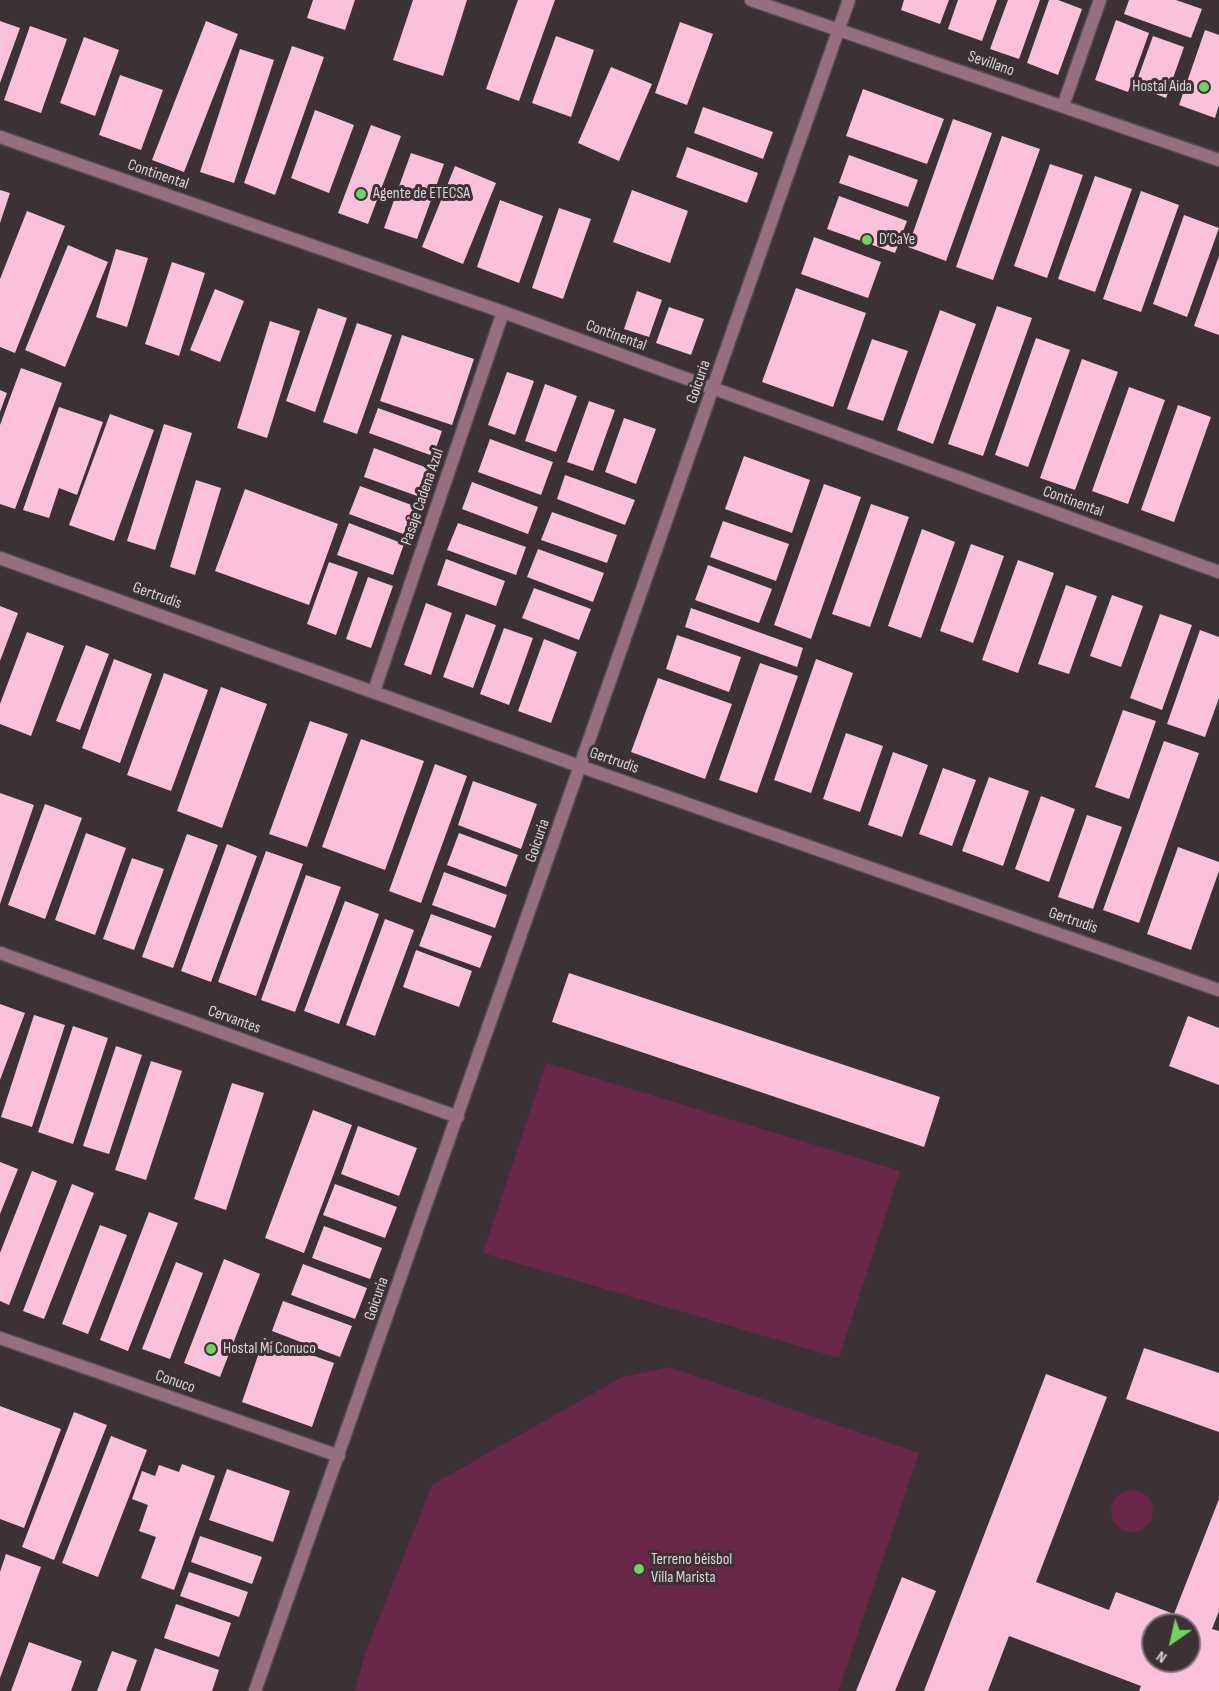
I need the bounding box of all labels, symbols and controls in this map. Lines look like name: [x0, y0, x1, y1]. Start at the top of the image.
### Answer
street label: Sevillano: [965, 47, 1017, 81]
place label: Hostal Aida: [1132, 77, 1192, 97]
marker: Hostal Aida: [1197, 80, 1211, 94]
street label: Continental: [125, 156, 191, 194]
place label: Agente de ETECSA: [373, 184, 470, 204]
marker: Agente de ETECSA: [354, 187, 368, 201]
place label: D’CaYe: [879, 230, 915, 250]
marker: D’CaYe: [860, 233, 874, 247]
street label: Continental: [583, 316, 649, 356]
street label: Goicuria: [683, 358, 715, 406]
street label: Pasaje Cadena Azul: [397, 446, 449, 548]
street label: Continental: [1040, 482, 1106, 522]
street label: Gertrudis: [130, 578, 184, 614]
street label: Gertrudis: [587, 744, 641, 778]
street label: Goicuria: [522, 817, 554, 865]
street label: Gertrudis: [1046, 904, 1100, 938]
street label: Cervantes: [205, 1002, 263, 1038]
street label: Goicuria: [361, 1275, 393, 1323]
place label: Hostal Mi Conuco: [223, 1339, 316, 1359]
marker: Hostal Mi Conuco: [204, 1342, 218, 1356]
street label: Conuco: [153, 1366, 197, 1398]
place label: Terreno béisbol Villa Marista: [651, 1550, 732, 1588]
marker: Terreno béisbol Villa Marista: [632, 1562, 646, 1576]
north arrow: [1141, 1613, 1201, 1673]
text: N: [1153, 1646, 1171, 1667]

